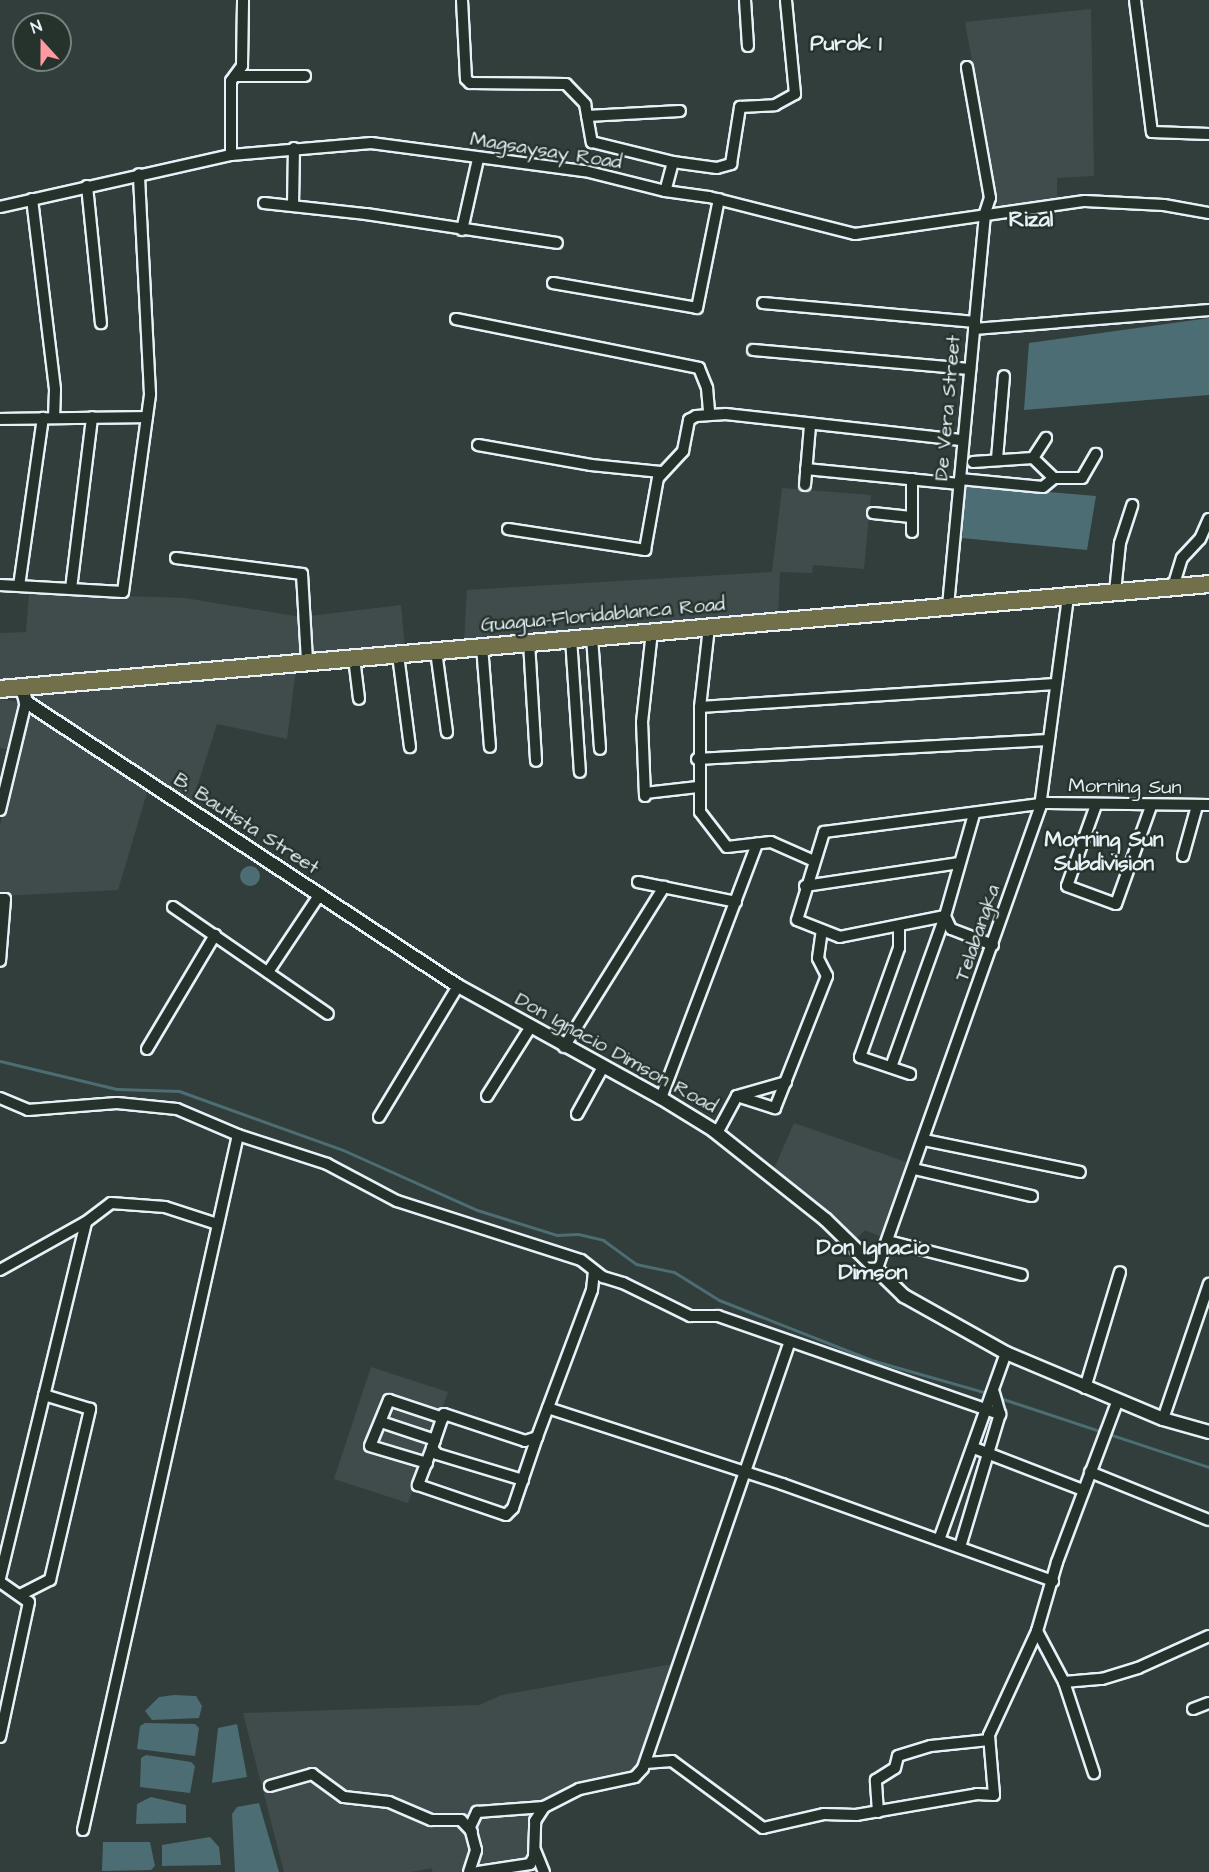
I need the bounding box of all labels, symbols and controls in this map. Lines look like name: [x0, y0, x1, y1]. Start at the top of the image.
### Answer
north arrow: [12, 12, 72, 72]
text: N: [28, 15, 45, 39]
district label: Purok 1: [810, 31, 882, 57]
street label: Magsaysay Road: [468, 127, 624, 175]
district label: Rizal: [1009, 207, 1053, 233]
street label: De Vera Street: [930, 334, 966, 482]
street label: Guagua-Floridablanca Road: [480, 592, 726, 638]
street label: B. Bautista Street: [169, 768, 323, 880]
street label: Morning Sun: [1068, 774, 1182, 800]
district label: Morning Sun Subdivision: [1045, 827, 1163, 877]
street label: Telabangka: [950, 881, 1006, 985]
street label: Don Ignacio Dimson Road: [511, 987, 721, 1119]
district label: Don Ignacio Dimson: [817, 1234, 929, 1286]

